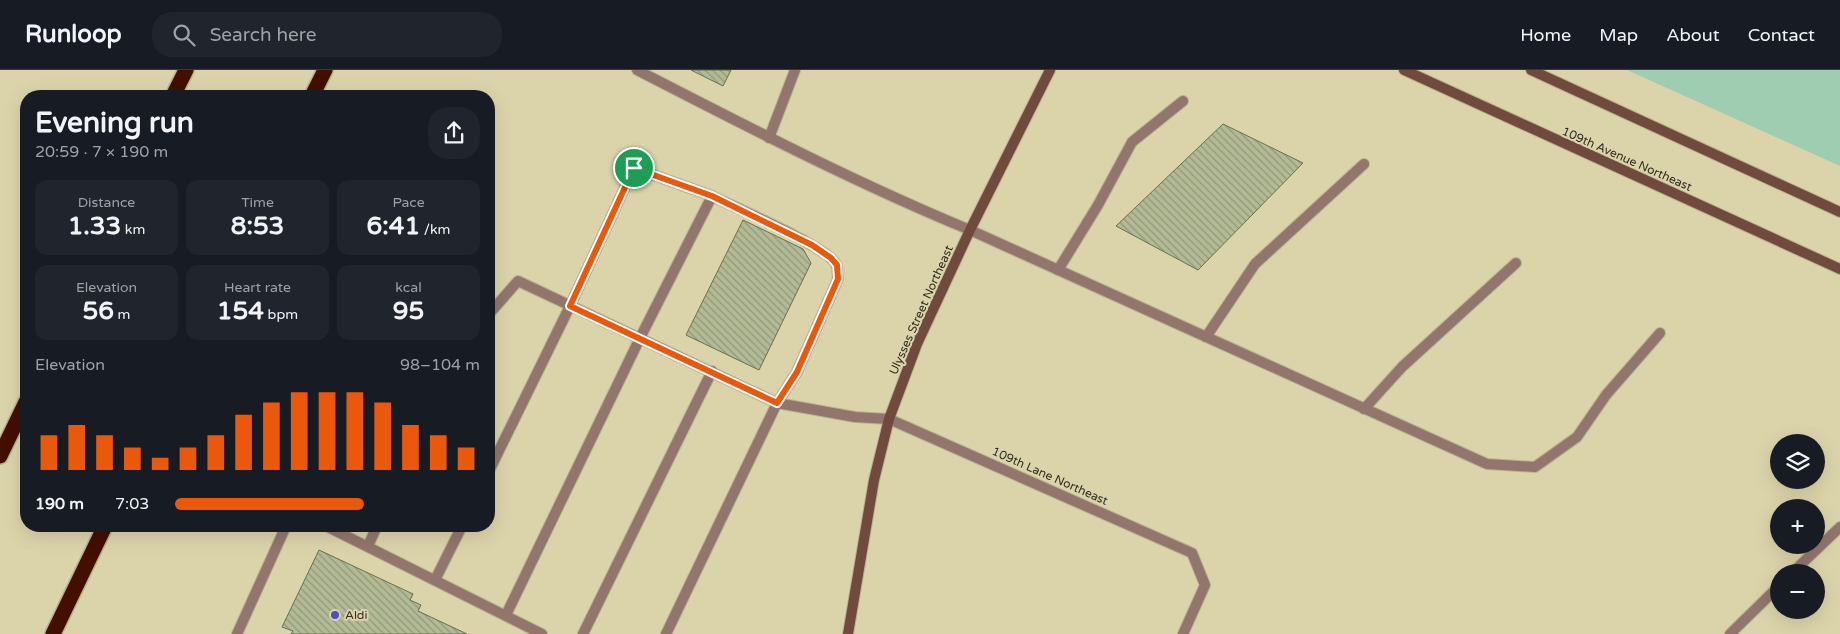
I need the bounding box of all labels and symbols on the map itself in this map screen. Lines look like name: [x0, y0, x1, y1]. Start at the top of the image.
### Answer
street label: 109th Avenue Northeast: [1560, 124, 1695, 194]
pin: [613, 147, 655, 189]
street label: Ulysses Street Northeast: [886, 243, 956, 377]
street label: 109th Lane Northeast: [990, 444, 1111, 508]
place label: Aldi: [345, 608, 367, 622]
marker: Aldi: [329, 609, 341, 621]

